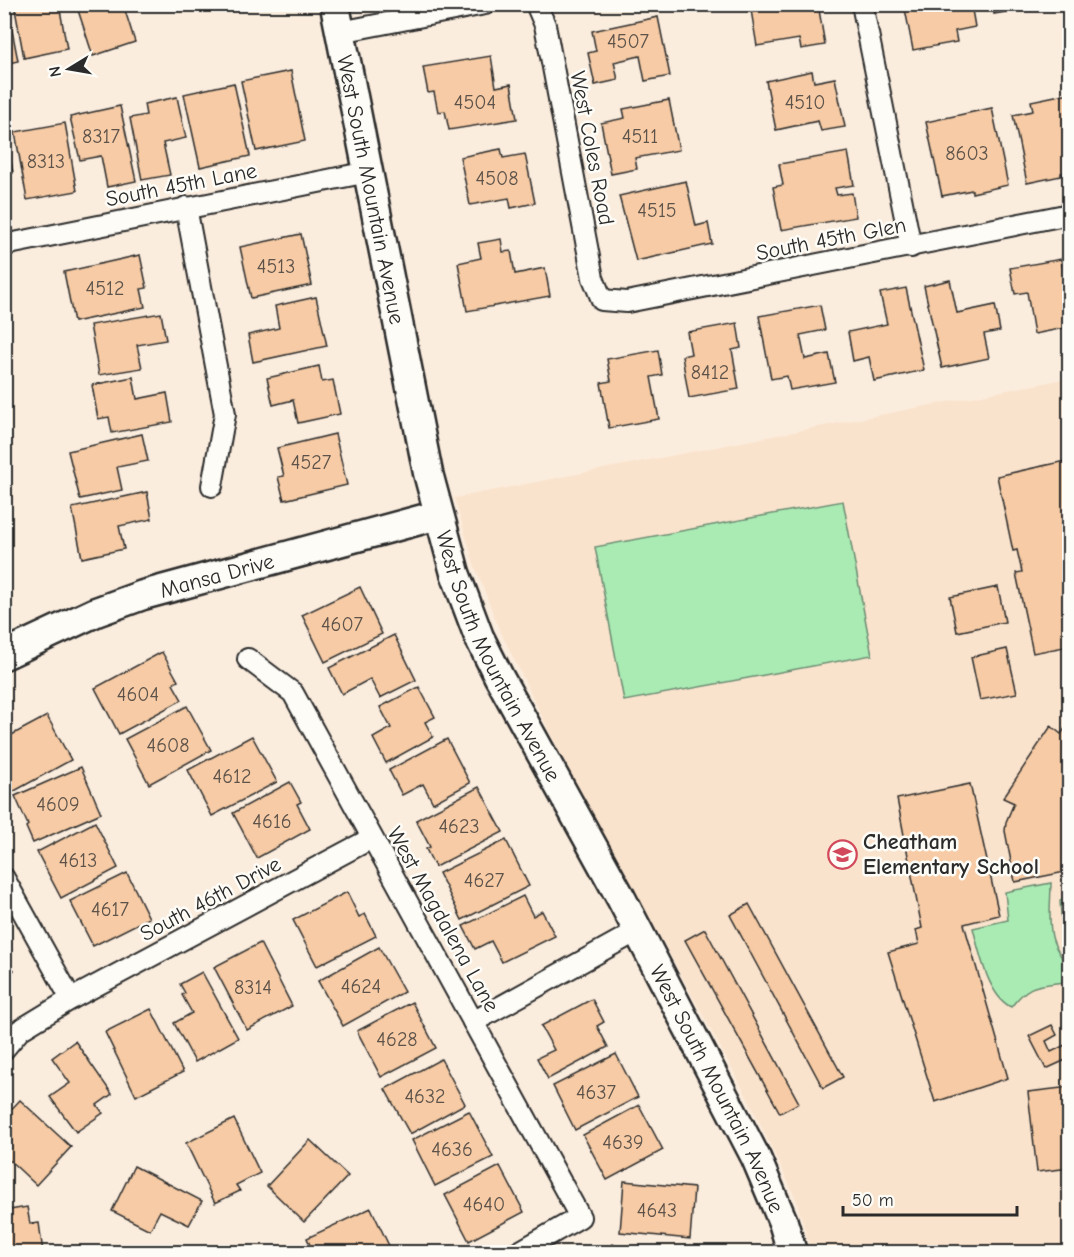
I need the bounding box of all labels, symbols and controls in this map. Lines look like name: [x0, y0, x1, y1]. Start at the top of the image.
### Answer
house number: 4507: [607, 30, 650, 53]
north arrow: [39, 39, 99, 99]
street label: West South Mountain Avenue: [331, 53, 410, 327]
text: N: [45, 65, 65, 79]
street label: West Coles Road: [564, 69, 620, 227]
house number: 4504: [454, 91, 496, 114]
house number: 4510: [785, 91, 825, 114]
house number: 8317: [82, 125, 120, 148]
house number: 4511: [622, 125, 658, 148]
house number: 8603: [945, 142, 989, 165]
house number: 8313: [27, 150, 65, 173]
street label: South 45th Lane: [103, 158, 259, 212]
house number: 4508: [476, 167, 519, 190]
house number: 4515: [637, 199, 677, 222]
street label: South 45th Glen: [754, 212, 908, 266]
house number: 4513: [257, 255, 295, 278]
house number: 4512: [86, 277, 124, 300]
house number: 8412: [691, 361, 729, 384]
house number: 4527: [291, 451, 332, 474]
street label: West South Mountain Avenue: [430, 528, 566, 786]
street label: Mansa Drive: [157, 548, 277, 604]
house number: 4607: [321, 613, 364, 636]
house number: 4604: [117, 683, 159, 706]
house number: 4608: [147, 734, 190, 757]
house number: 4612: [213, 765, 251, 788]
house number: 4609: [36, 793, 80, 816]
house number: 4616: [252, 810, 292, 833]
house number: 4623: [438, 815, 480, 838]
street label: West Magdalena Lane: [381, 822, 505, 1017]
place label: Cheatham Elementary School: [863, 829, 1039, 880]
school or university icon: Cheatham Elementary School: [826, 838, 858, 870]
house number: 4613: [59, 849, 97, 872]
street label: South 46th Drive: [136, 851, 285, 947]
house number: 4627: [464, 869, 505, 892]
house number: 4617: [91, 898, 129, 921]
street label: West South Mountain Avenue: [644, 961, 790, 1217]
house number: 4624: [341, 975, 381, 998]
house number: 8314: [234, 976, 272, 999]
house number: 4628: [376, 1028, 418, 1051]
house number: 4637: [576, 1081, 617, 1104]
house number: 4632: [404, 1085, 446, 1108]
house number: 4639: [602, 1131, 644, 1154]
house number: 4636: [431, 1138, 473, 1161]
scale bar: [843, 1179, 1017, 1217]
text: 50 m: [852, 1190, 894, 1211]
house number: 4640: [463, 1193, 505, 1216]
house number: 4643: [637, 1199, 677, 1222]

